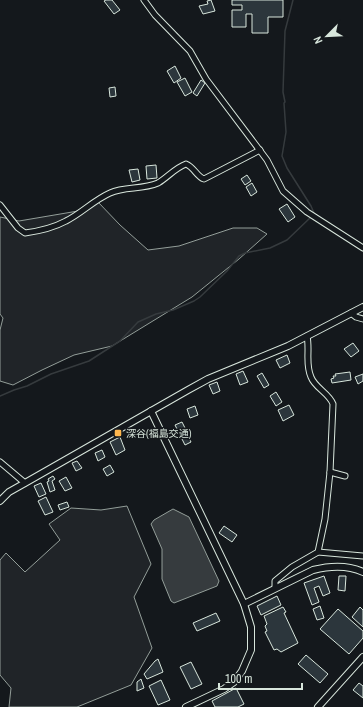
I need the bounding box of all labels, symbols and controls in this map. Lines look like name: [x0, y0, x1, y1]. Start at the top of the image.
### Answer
north arrow: [307, 16, 347, 56]
text: N: [310, 34, 326, 46]
place label: 深谷(福島交通): [126, 427, 192, 440]
marker: 深谷(福島交通): [113, 428, 123, 438]
scale bar: [219, 665, 302, 691]
text: 100 m: [225, 671, 252, 687]

